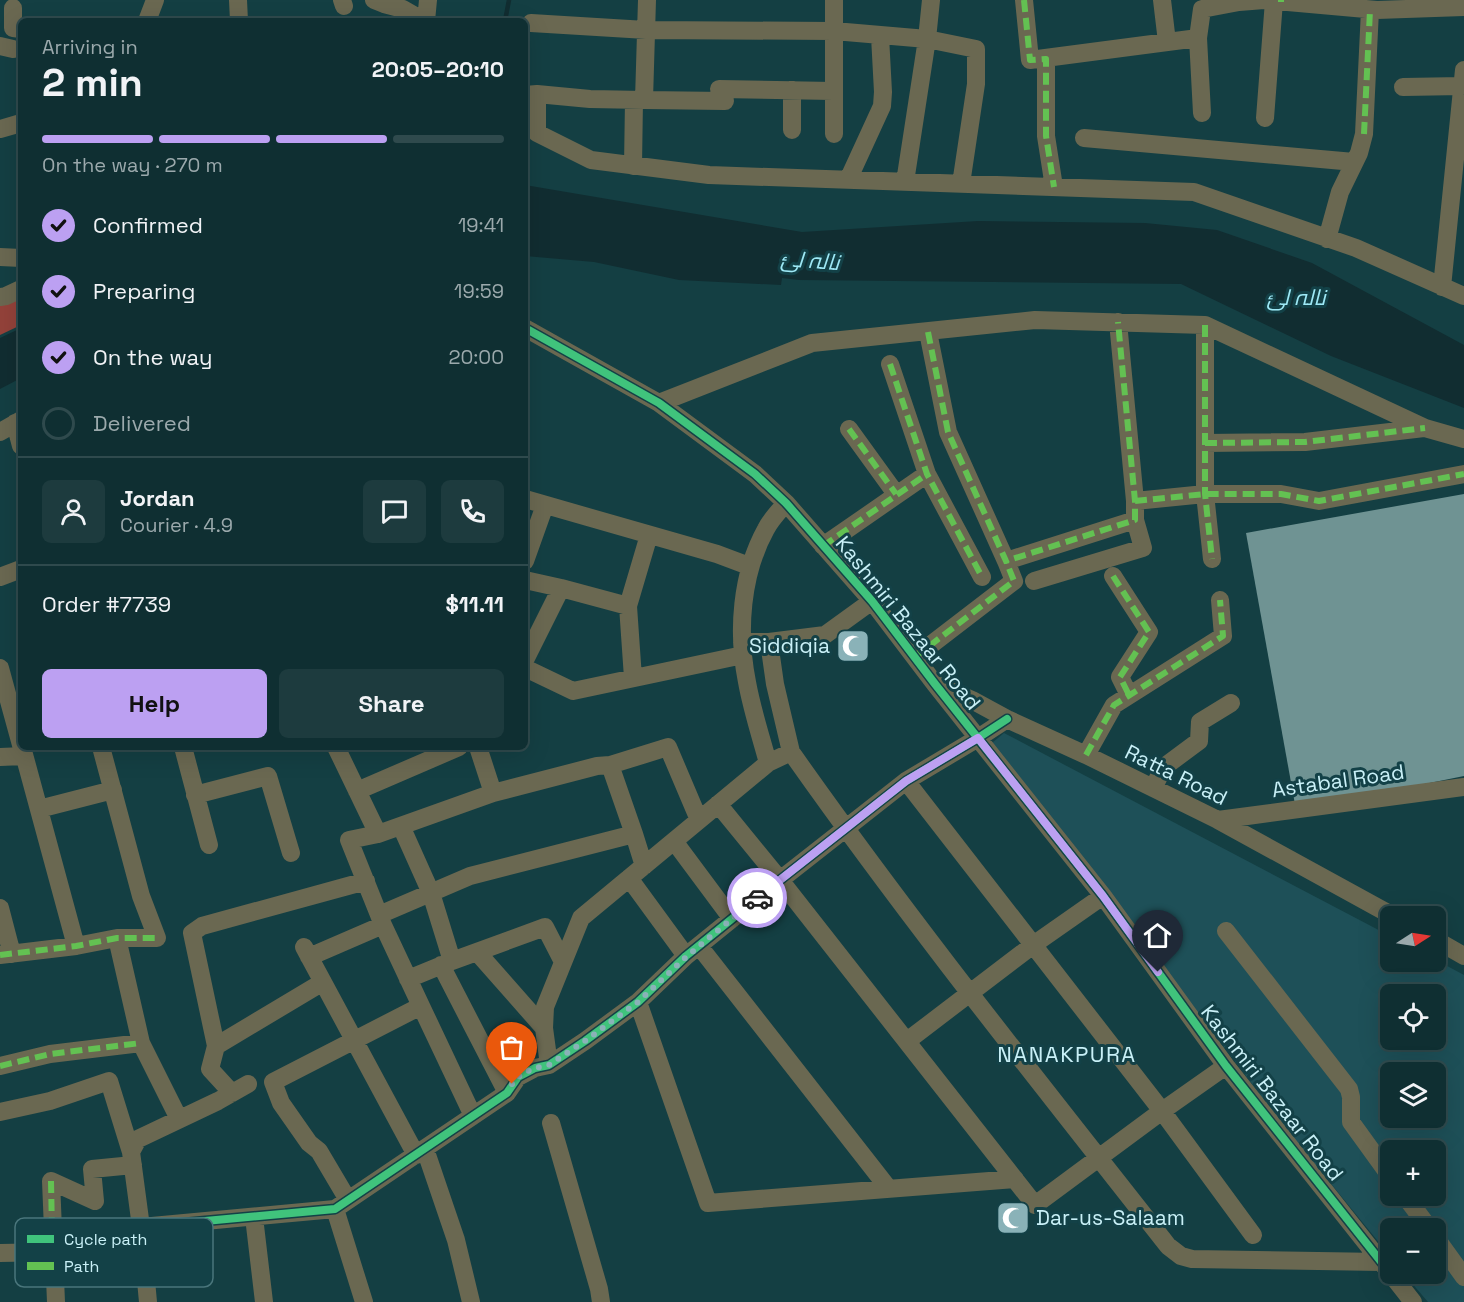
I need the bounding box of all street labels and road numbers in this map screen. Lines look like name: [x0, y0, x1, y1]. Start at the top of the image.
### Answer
street label: Kashmiri Bazaar Road: [830, 530, 987, 715]
street label: Ratta Road: [1121, 738, 1232, 811]
street label: Astabal Road: [1270, 758, 1406, 803]
street label: Kashmiri Bazaar Road: [1195, 999, 1350, 1186]

